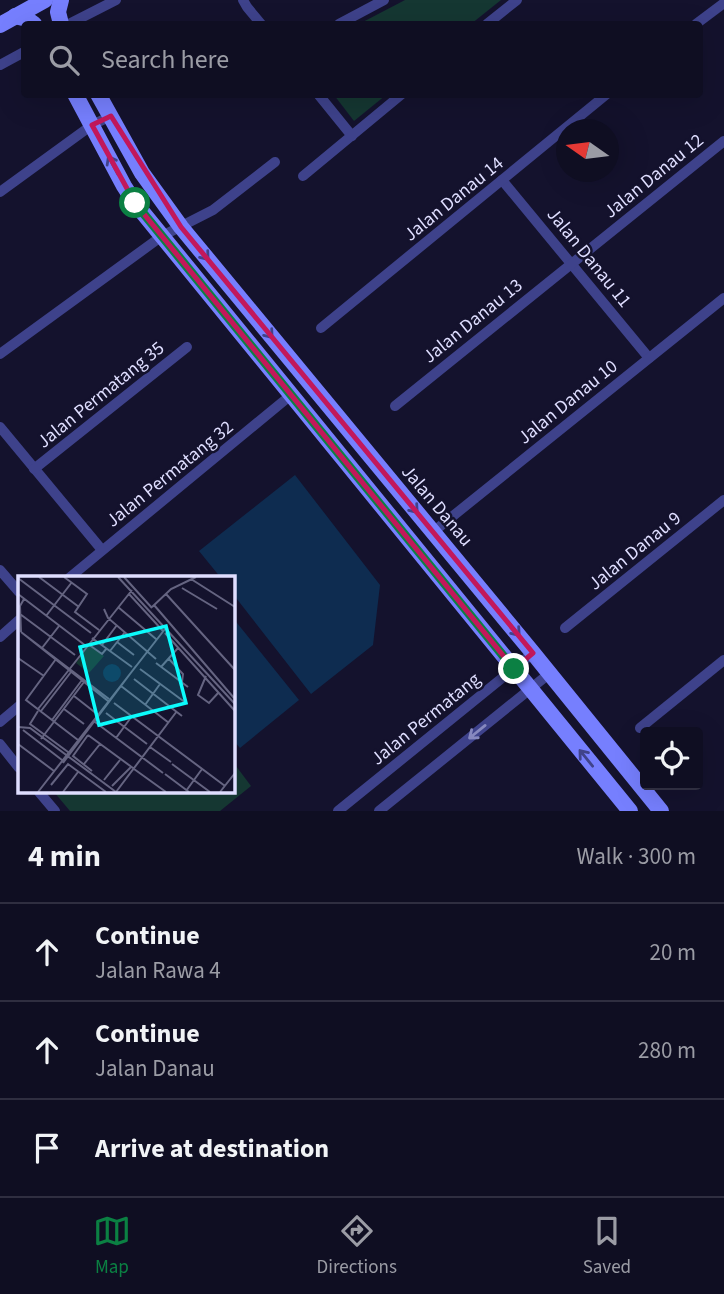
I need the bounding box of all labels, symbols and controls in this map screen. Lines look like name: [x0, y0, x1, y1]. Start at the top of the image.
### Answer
search box: [21, 21, 703, 98]
icon: search: [45, 41, 83, 79]
text: Search here: [101, 41, 229, 78]
north arrow: [556, 119, 619, 182]
street label: Jalan Danau 12: [598, 127, 710, 225]
street label: Jalan Danau 14: [398, 150, 510, 248]
one-way arrow: [106, 155, 120, 175]
route start: [119, 187, 150, 218]
street label: Jalan Danau 11: [540, 202, 638, 314]
one-way arrow: [194, 242, 209, 260]
street label: Jalan Danau 13: [417, 272, 529, 370]
one-way arrow: [258, 320, 274, 338]
street label: Jalan Permatang 35: [31, 335, 170, 455]
street label: Jalan Danau 10: [512, 353, 624, 451]
street label: Jalan Permatang 32: [100, 414, 239, 534]
street label: Jalan Danau: [395, 459, 479, 553]
one-way arrow: [402, 496, 418, 514]
street label: Jalan Danau 9: [583, 505, 687, 597]
inset map: [18, 576, 234, 794]
one-way arrow: [505, 619, 520, 637]
route end: [498, 653, 529, 684]
street label: Jalan Permatang: [365, 666, 487, 772]
one-way arrow: [468, 724, 486, 740]
map controls: [640, 727, 703, 790]
button: locate: [640, 727, 703, 790]
one-way arrow: [579, 750, 594, 768]
text: 4 min: [28, 835, 101, 878]
text: Walk · 300 m: [577, 840, 696, 873]
text: Continue: [95, 917, 200, 954]
icon: ahead: [28, 933, 66, 971]
text: 20 m: [649, 936, 696, 969]
text: Jalan Rawa 4: [95, 954, 221, 987]
text: Continue: [95, 1015, 200, 1052]
icon: ahead: [28, 1031, 66, 1069]
text: 280 m: [638, 1034, 696, 1067]
text: Jalan Danau: [95, 1052, 215, 1085]
icon: arrive: [28, 1129, 66, 1167]
text: Arrive at destination: [95, 1130, 329, 1167]
tab: Map: [93, 1212, 131, 1281]
tab: Directions: [317, 1212, 397, 1281]
tab: Saved: [583, 1212, 631, 1281]

